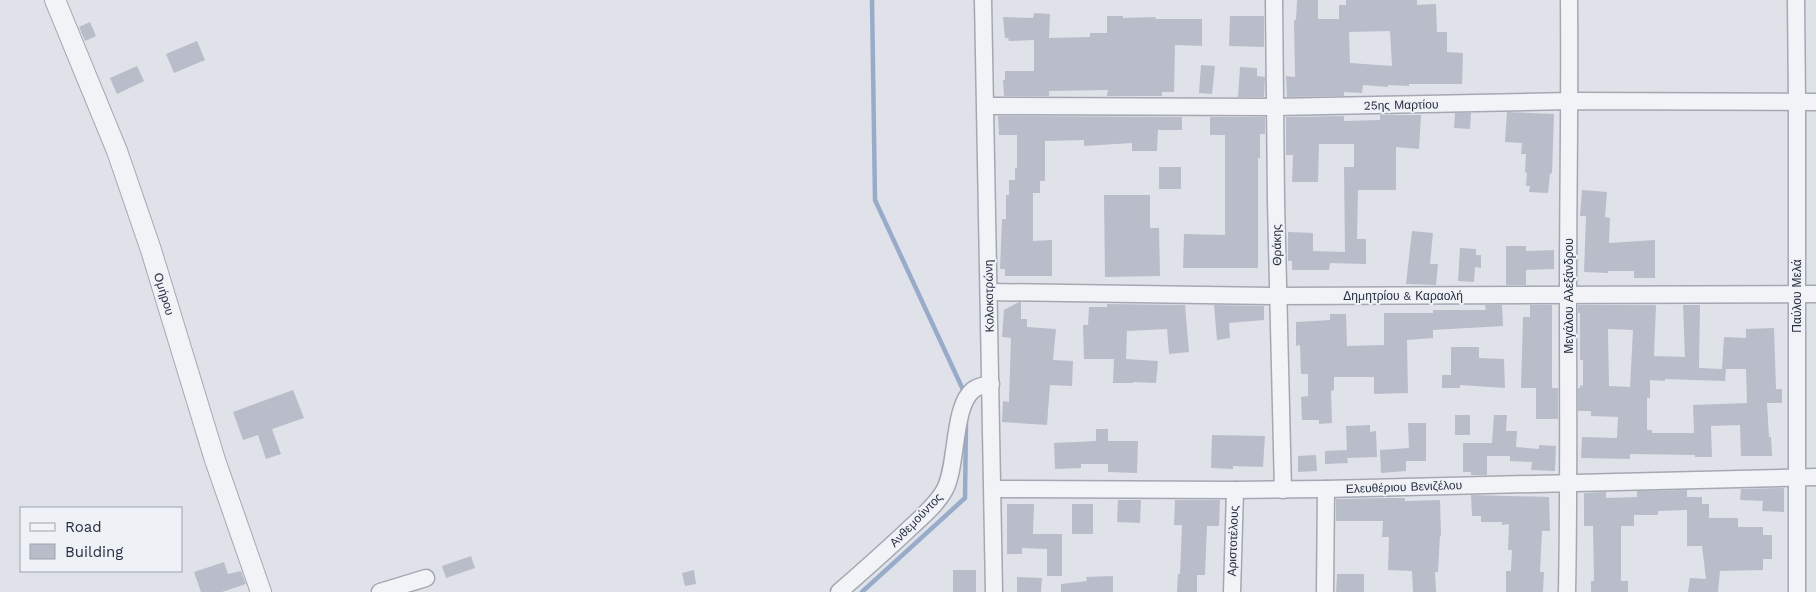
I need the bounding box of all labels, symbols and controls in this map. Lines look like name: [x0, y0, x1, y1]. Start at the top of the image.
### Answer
street label: 25ης Μαρτίου: [1364, 97, 1438, 113]
street label: Θράκης: [1270, 224, 1284, 266]
street label: Μεγάλου Αλεξάνδρου: [1562, 238, 1576, 354]
street label: Παύλου Μελά: [1790, 259, 1804, 333]
street label: Κολοκοτρώνη: [981, 260, 997, 332]
street label: Ομήρου: [151, 271, 177, 317]
street label: Δημητρίου & Καραολή: [1343, 289, 1463, 303]
street label: Ελευθέριου Βενιζέλου: [1346, 478, 1462, 496]
street label: Ανθεμούντος: [887, 490, 945, 550]
street label: Αριστοτέλους: [1225, 505, 1241, 577]
legend: [20, 507, 182, 572]
text: Road: [65, 518, 102, 536]
text: Building: [65, 543, 123, 561]

